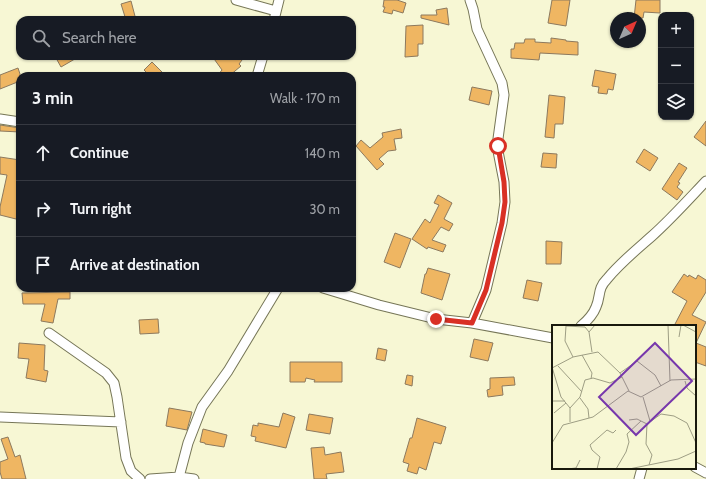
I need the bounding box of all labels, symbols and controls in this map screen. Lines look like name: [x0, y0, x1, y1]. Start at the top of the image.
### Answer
north arrow: [610, 12, 646, 48]
map controls: [658, 12, 694, 120]
button: +: [658, 12, 694, 48]
search box: [16, 16, 356, 60]
icon: search: [30, 27, 52, 49]
text: Search here: [62, 29, 137, 47]
button: −: [658, 48, 694, 84]
button: layers: [658, 84, 694, 120]
text: 3 min: [32, 88, 73, 108]
text: Walk · 170 m: [270, 90, 340, 106]
route start: [489, 137, 507, 155]
icon: ahead: [32, 142, 54, 164]
text: Continue: [70, 144, 129, 162]
text: 140 m: [305, 145, 340, 161]
icon: right: [32, 198, 54, 220]
text: Turn right: [70, 200, 131, 218]
text: 30 m: [310, 201, 340, 217]
icon: arrive: [32, 254, 54, 276]
text: Arrive at destination: [70, 256, 200, 274]
route end: [427, 310, 445, 328]
inset map: [552, 325, 696, 469]

